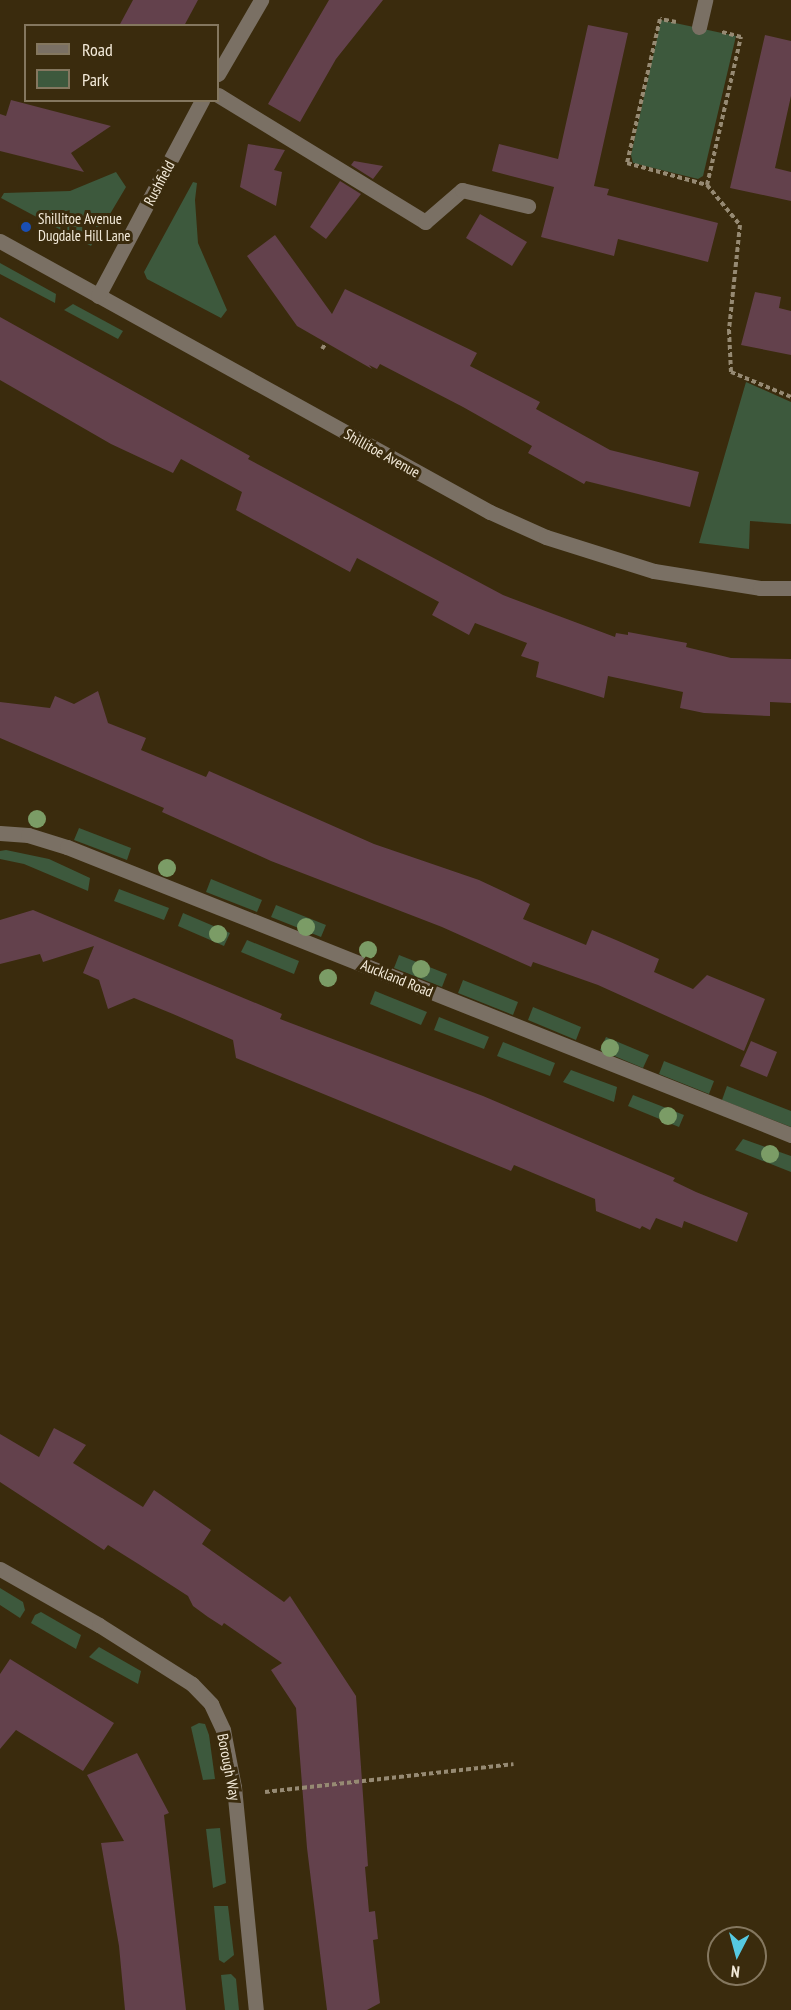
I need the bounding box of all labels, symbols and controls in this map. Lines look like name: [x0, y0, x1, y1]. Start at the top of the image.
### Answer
legend: [24, 24, 219, 102]
text: Road: [82, 38, 113, 61]
text: Park: [82, 68, 109, 91]
street label: Rushfield: [140, 158, 178, 208]
place label: Shillitoe Avenue Dugdale Hill Lane: [38, 209, 130, 244]
marker: Shillitoe Avenue Dugdale Hill Lane: [19, 220, 33, 234]
street label: Shillitoe Avenue: [341, 425, 423, 481]
street label: Auckland Road: [358, 955, 436, 1001]
street label: Borough Way: [214, 1732, 244, 1802]
north arrow: [707, 1926, 767, 1986]
text: N: [730, 1962, 741, 1982]

